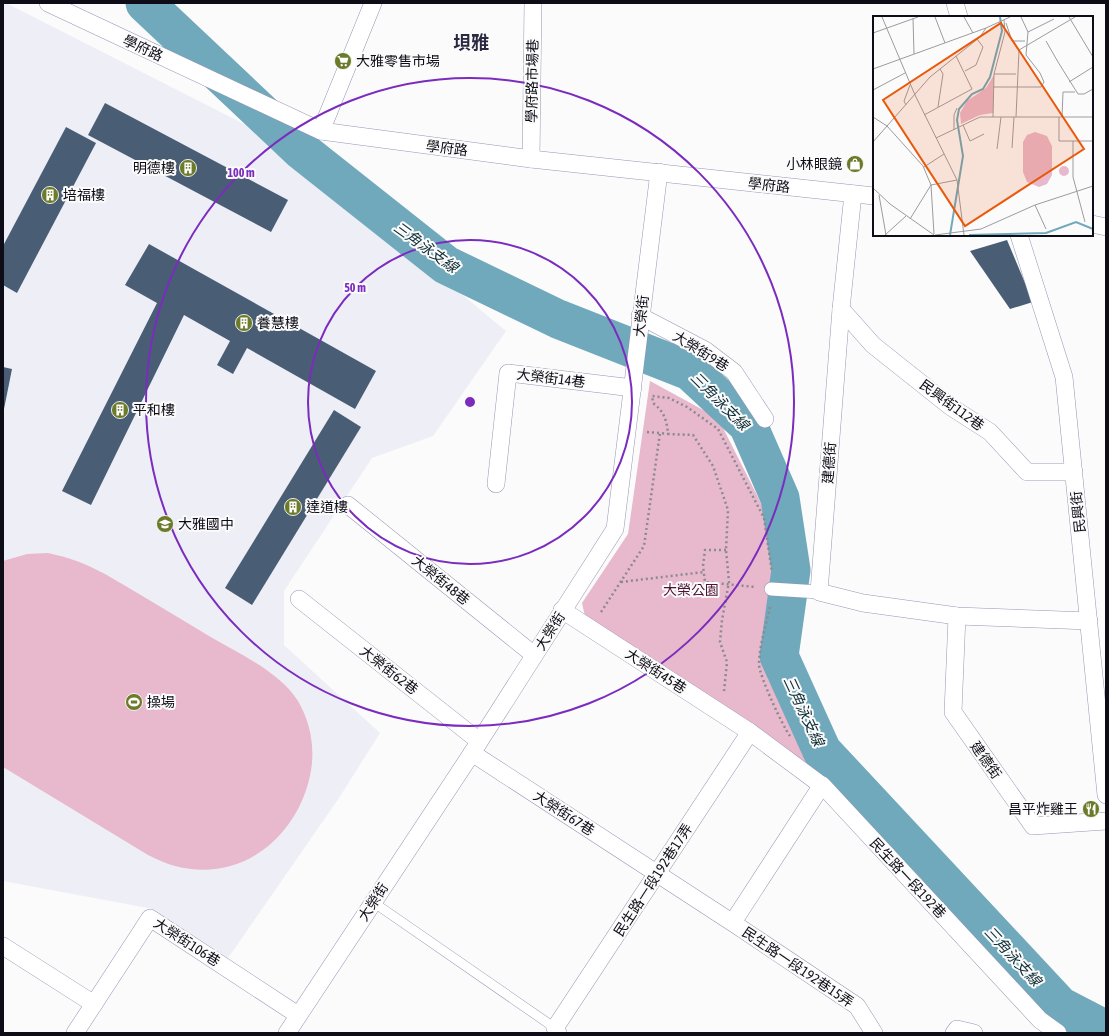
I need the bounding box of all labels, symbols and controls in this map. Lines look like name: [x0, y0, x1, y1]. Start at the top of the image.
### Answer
inset map: [873, 16, 1093, 236]
street label: 學府路: [121, 32, 165, 64]
district label: 垻雅: [453, 32, 489, 53]
street label: 學府路市場巷: [523, 39, 541, 123]
supermarket icon: 大雅零售市場: [333, 51, 353, 71]
place label: 大雅零售市場: [356, 53, 440, 69]
street label: 學府路: [425, 138, 469, 158]
shop icon: 小林眼鏡: [845, 154, 865, 174]
place label: 小林眼鏡: [786, 156, 842, 172]
building icon: 明德樓: [178, 158, 198, 178]
place label: 明德樓: [133, 160, 175, 176]
text: 100 m: [227, 166, 255, 180]
street label: 學府路: [747, 175, 791, 195]
building icon: 培福樓: [40, 185, 60, 205]
place label: 培福樓: [63, 187, 105, 203]
water label: 三角泳支線: [391, 218, 463, 277]
text: 50 m: [344, 281, 366, 295]
street label: 大榮街: [631, 294, 651, 338]
building icon: 養慧樓: [234, 313, 254, 333]
place label: 養慧樓: [257, 315, 299, 331]
street label: 大榮街9巷: [670, 328, 732, 374]
street label: 大榮街14巷: [516, 366, 586, 390]
water label: 三角泳支線: [687, 368, 754, 435]
street label: 民興街112巷: [917, 376, 987, 434]
centre of rings: [463, 395, 477, 409]
building icon: 平和樓: [110, 400, 130, 420]
place label: 平和樓: [133, 402, 175, 418]
street label: 建德街: [820, 441, 838, 485]
street label: 民興街: [1068, 490, 1088, 534]
building icon: 達道樓: [283, 497, 303, 517]
place label: 達道樓: [306, 499, 348, 515]
school or university icon: 大雅國中: [155, 514, 175, 534]
place label: 大雅國中: [178, 516, 234, 532]
street label: 大榮街48巷: [409, 552, 473, 608]
park label: 大榮公園: [663, 582, 719, 598]
street label: 大榮街: [532, 609, 568, 653]
street label: 大榮街62巷: [357, 642, 421, 698]
street label: 大榮街45巷: [623, 645, 689, 697]
water label: 三角泳支線: [780, 673, 828, 750]
sports icon: 操場: [124, 692, 144, 712]
place label: 操場: [147, 694, 175, 710]
street label: 建德街: [967, 738, 1005, 782]
street label: 大榮街67巷: [531, 787, 597, 839]
restaurant icon: 昌平炸雞王: [1081, 799, 1101, 819]
place label: 昌平炸雞王: [1008, 801, 1078, 817]
street label: 民生路一段192巷17弄: [611, 821, 695, 939]
street label: 民生路一段192巷: [867, 835, 949, 921]
street label: 大榮街: [355, 880, 391, 924]
street label: 大榮街106巷: [151, 915, 223, 969]
water label: 三角泳支線: [981, 923, 1046, 991]
street label: 民生路一段192巷15弄: [739, 924, 857, 1010]

